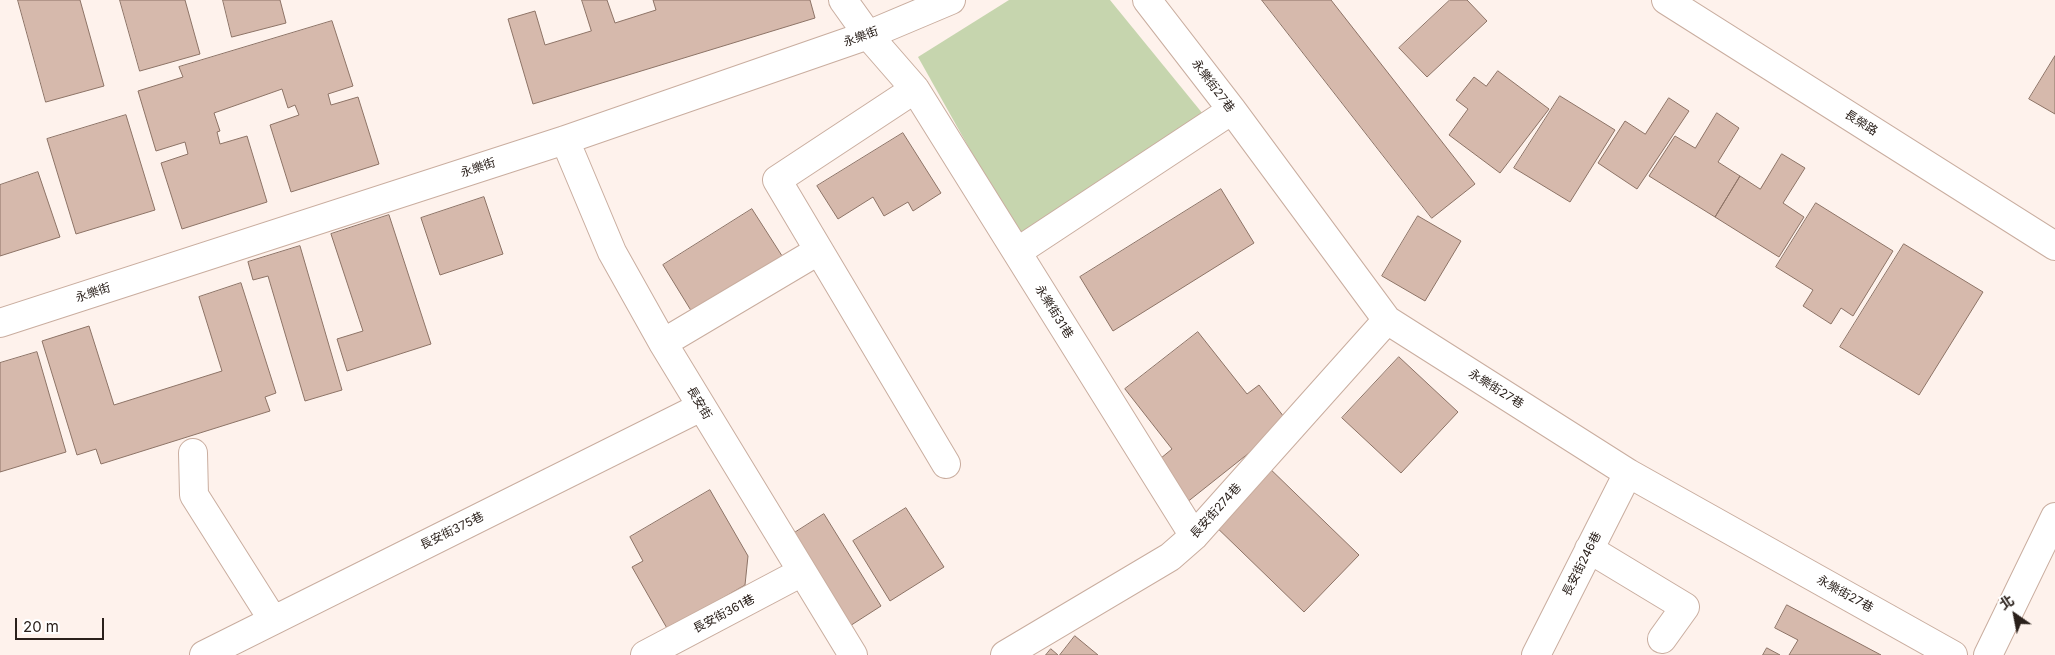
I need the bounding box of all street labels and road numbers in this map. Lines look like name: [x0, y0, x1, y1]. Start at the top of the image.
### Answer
street label: 永樂街: [842, 24, 880, 50]
street label: 永樂街27巷: [1189, 57, 1237, 115]
street label: 長榮路: [1842, 107, 1880, 139]
street label: 永樂街: [459, 156, 497, 180]
street label: 永樂街: [74, 281, 112, 305]
street label: 永樂街31巷: [1032, 283, 1076, 341]
street label: 永樂街27巷: [1466, 366, 1526, 412]
street label: 長安街: [684, 384, 714, 422]
street label: 長安街274巷: [1188, 480, 1244, 542]
street label: 長安街375巷: [418, 509, 486, 553]
street label: 長安街246巷: [1560, 529, 1604, 599]
street label: 永樂街27巷: [1814, 573, 1876, 615]
street label: 長安街361巷: [691, 592, 757, 636]

